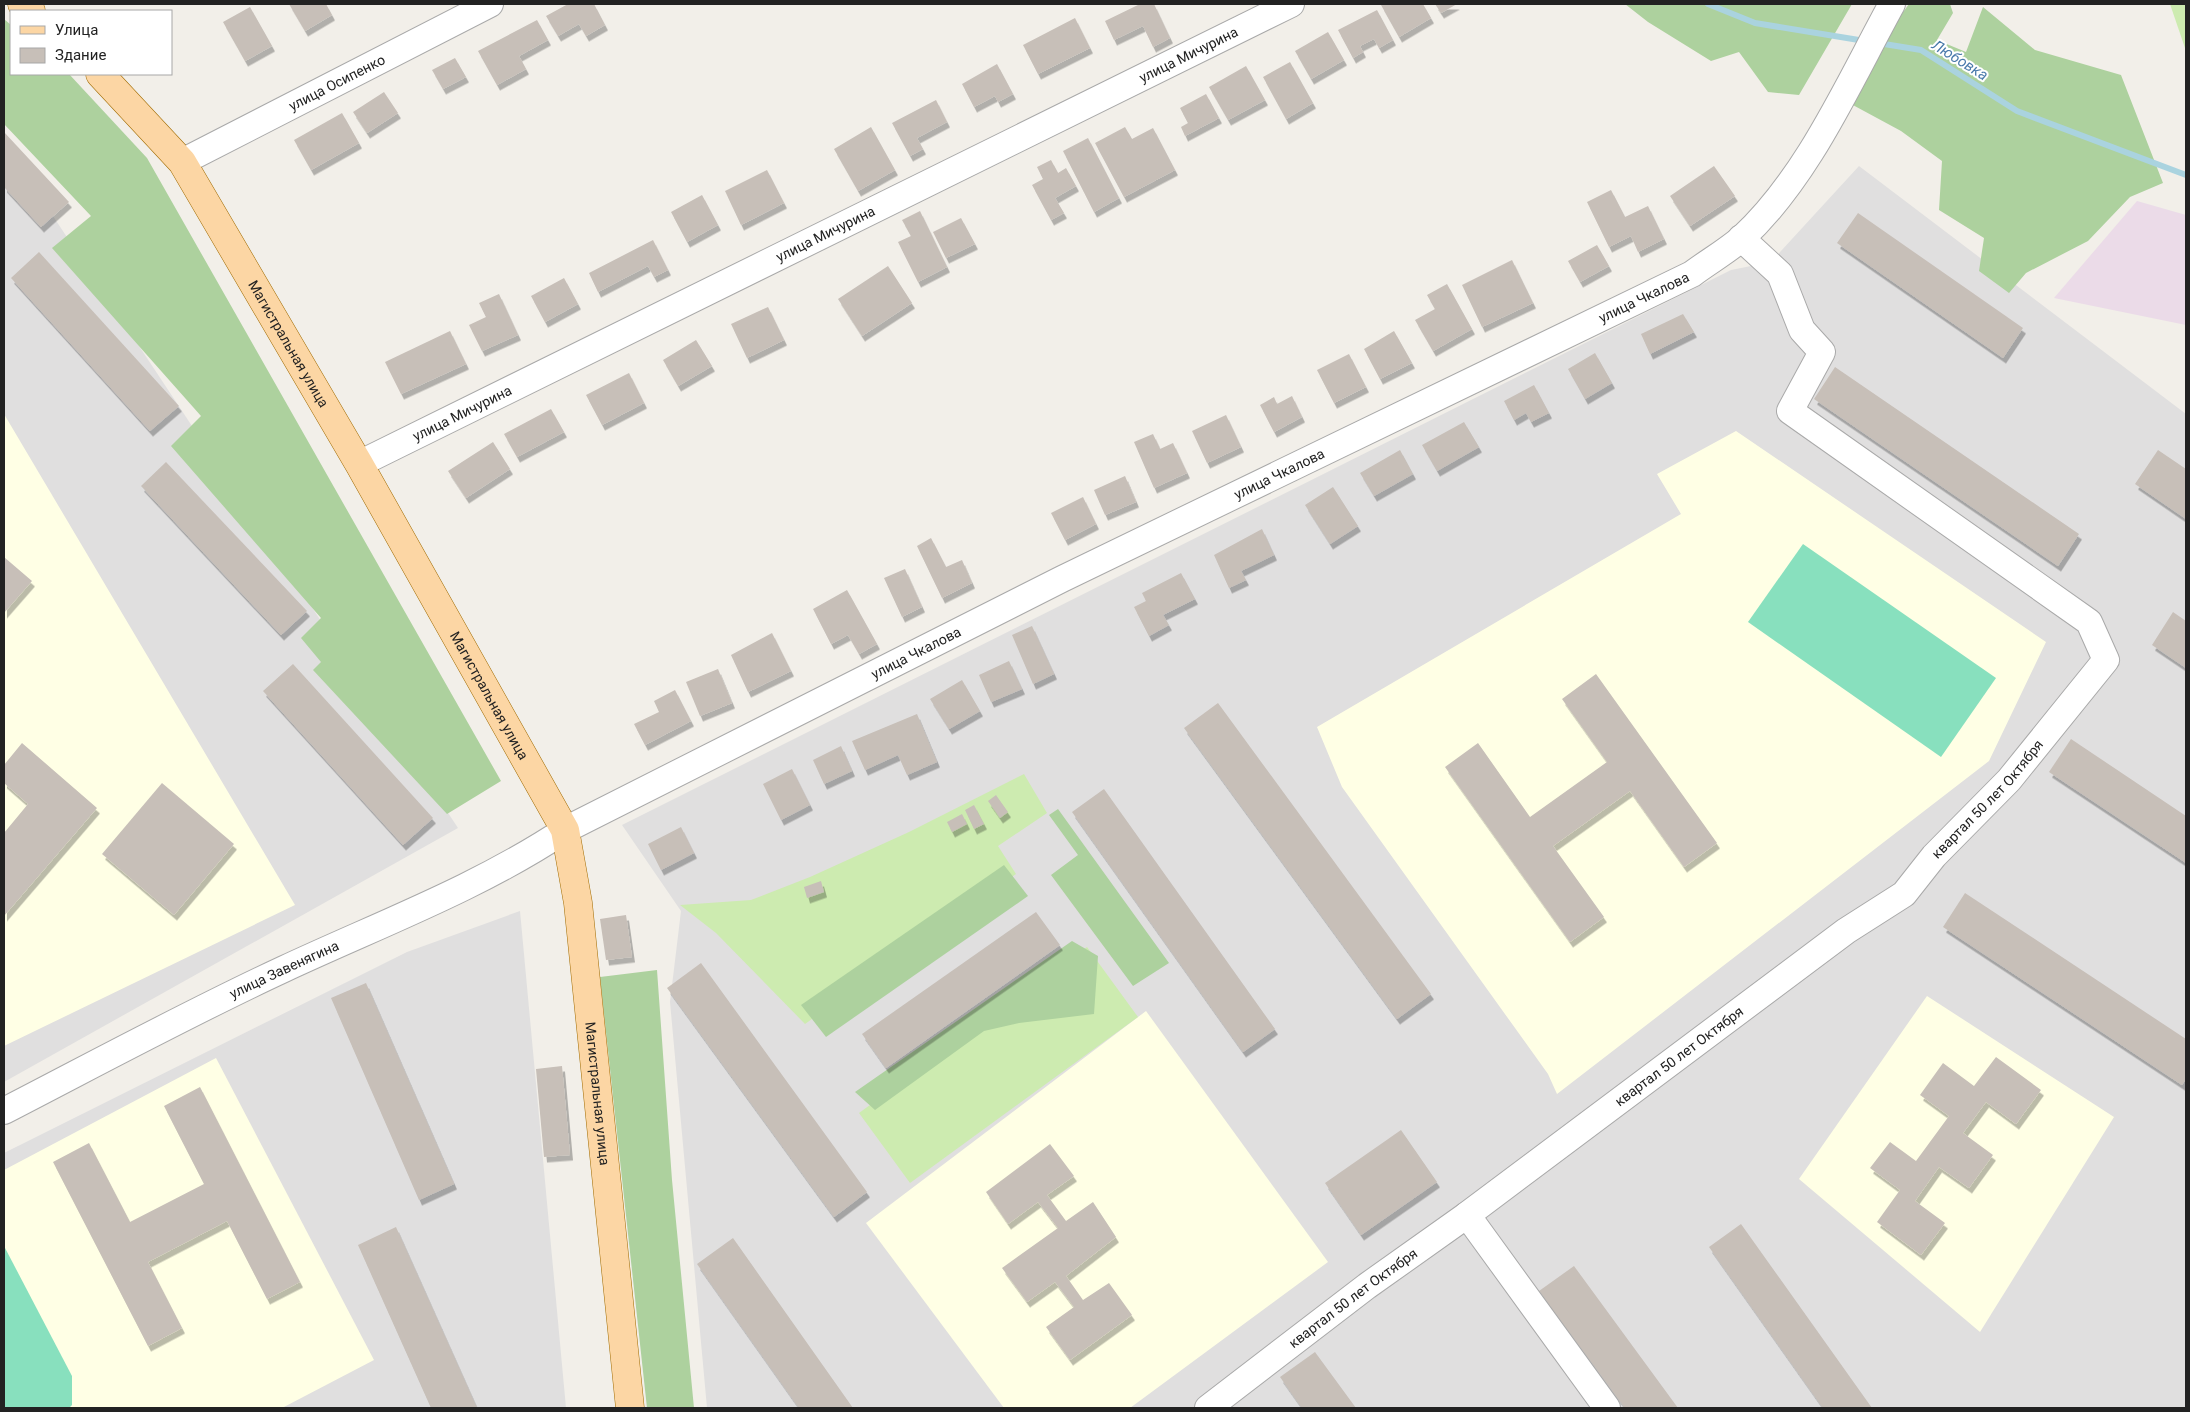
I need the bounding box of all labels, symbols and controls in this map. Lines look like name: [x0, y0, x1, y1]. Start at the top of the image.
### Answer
legend: [10, 10, 172, 75]
text: Улица: [55, 21, 98, 39]
street label: улица Мичурина: [1136, 23, 1241, 86]
water label: Любовка: [1928, 35, 1991, 84]
text: Здание: [55, 46, 106, 64]
street label: улица Осипенко: [286, 51, 388, 114]
street label: улица Мичурина: [773, 203, 877, 265]
street label: улица Чкалова: [1596, 269, 1692, 326]
street label: Магистральная улица: [245, 277, 332, 410]
street label: улица Мичурина: [410, 382, 514, 444]
street label: улица Чкалова: [1231, 445, 1327, 502]
street label: улица Чкалова: [868, 623, 963, 682]
street label: Магистральная улица: [447, 629, 532, 762]
street label: квартал 50 лет Октября: [1928, 737, 2046, 862]
street label: улица Завенягина: [227, 937, 341, 1002]
street label: квартал 50 лет Октября: [1612, 1003, 1746, 1109]
street label: Магистральная улица: [582, 1021, 613, 1166]
street label: квартал 50 лет Октября: [1286, 1245, 1420, 1351]

